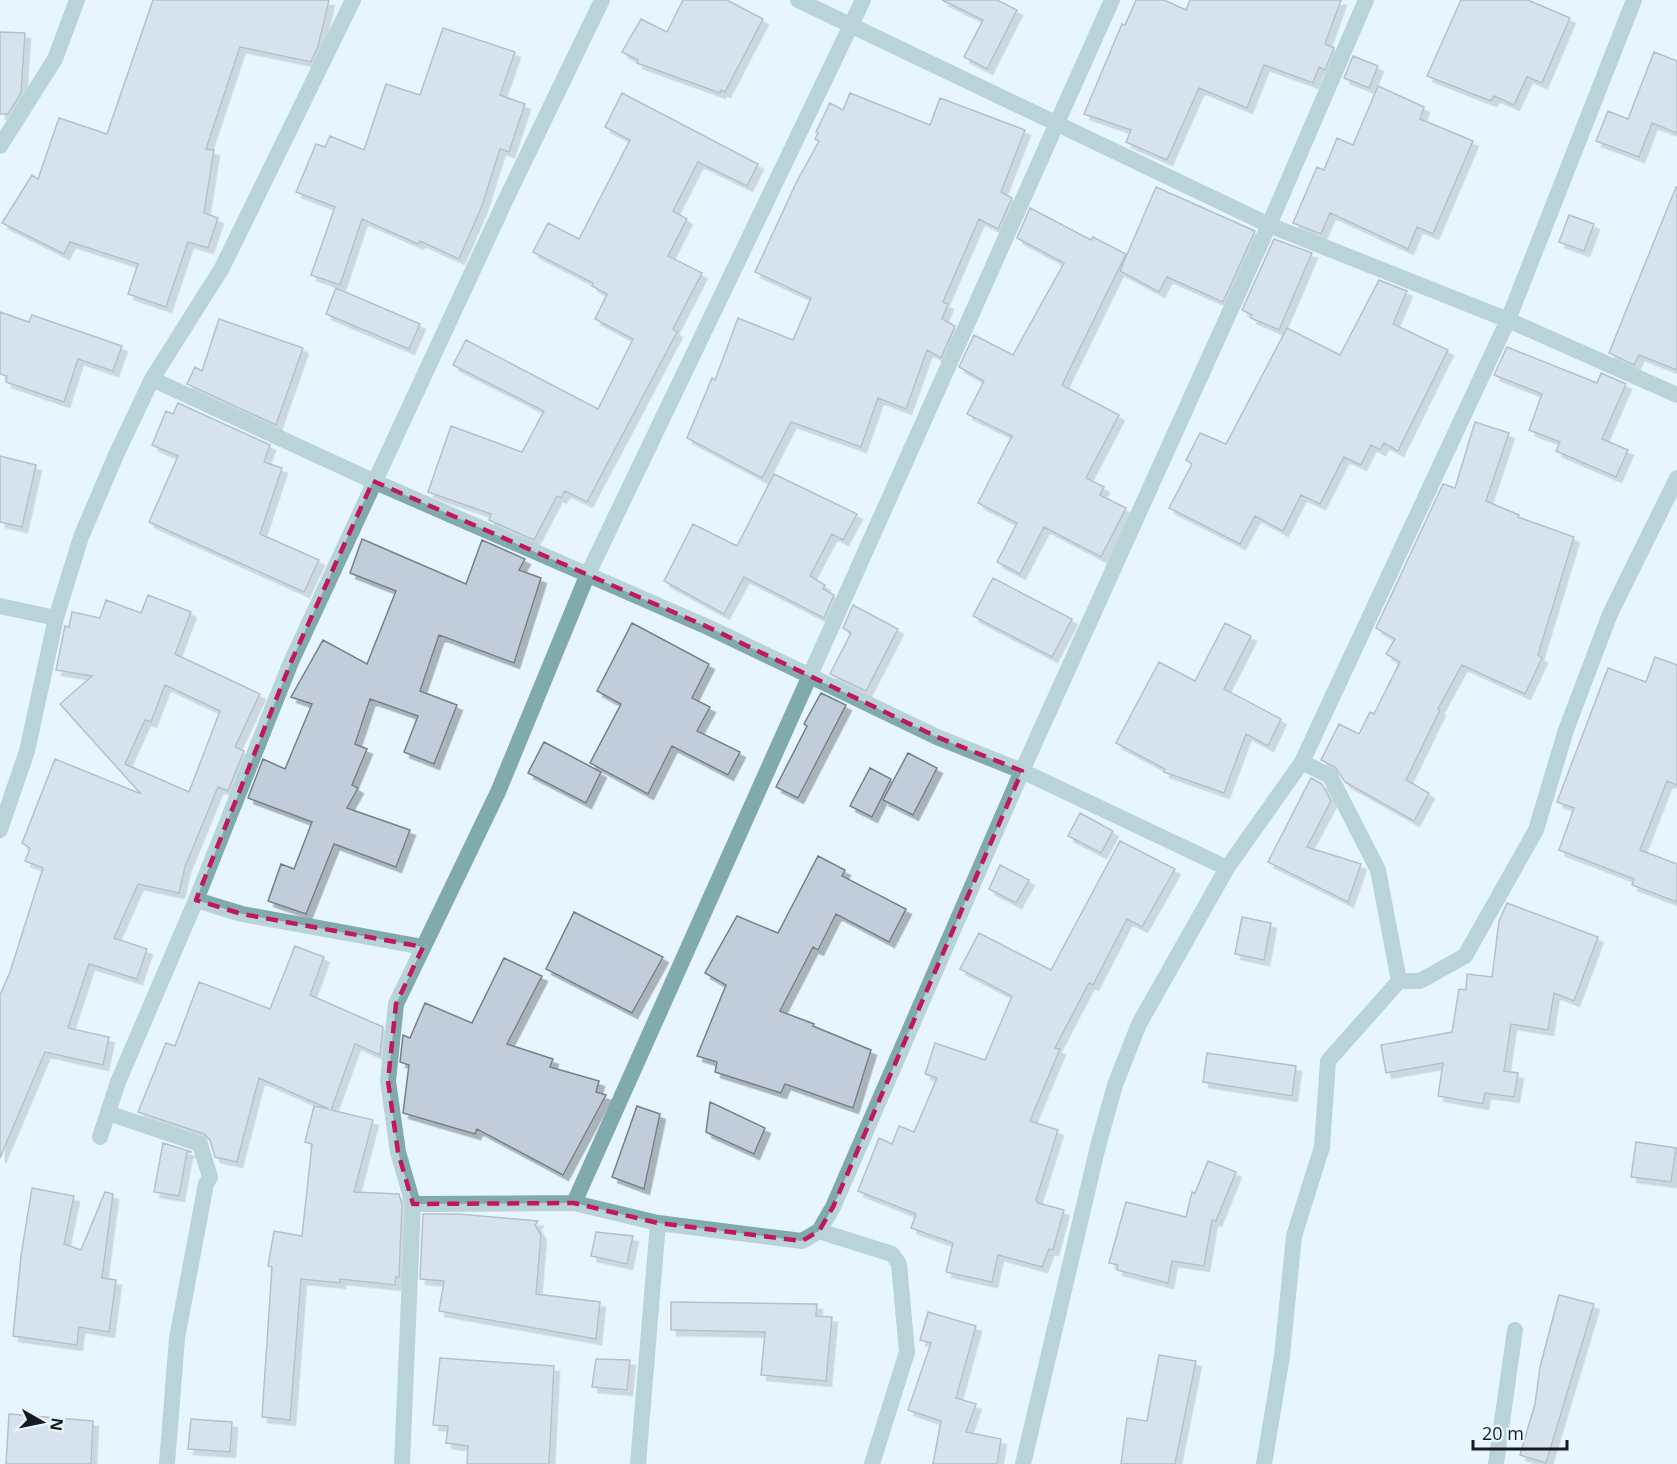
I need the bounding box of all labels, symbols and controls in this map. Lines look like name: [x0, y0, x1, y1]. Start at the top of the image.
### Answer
north arrow: [12, 1392, 72, 1452]
scale bar: [1473, 1413, 1568, 1451]
text: N: [45, 1416, 69, 1432]
text: 20 m: [1482, 1421, 1524, 1445]

